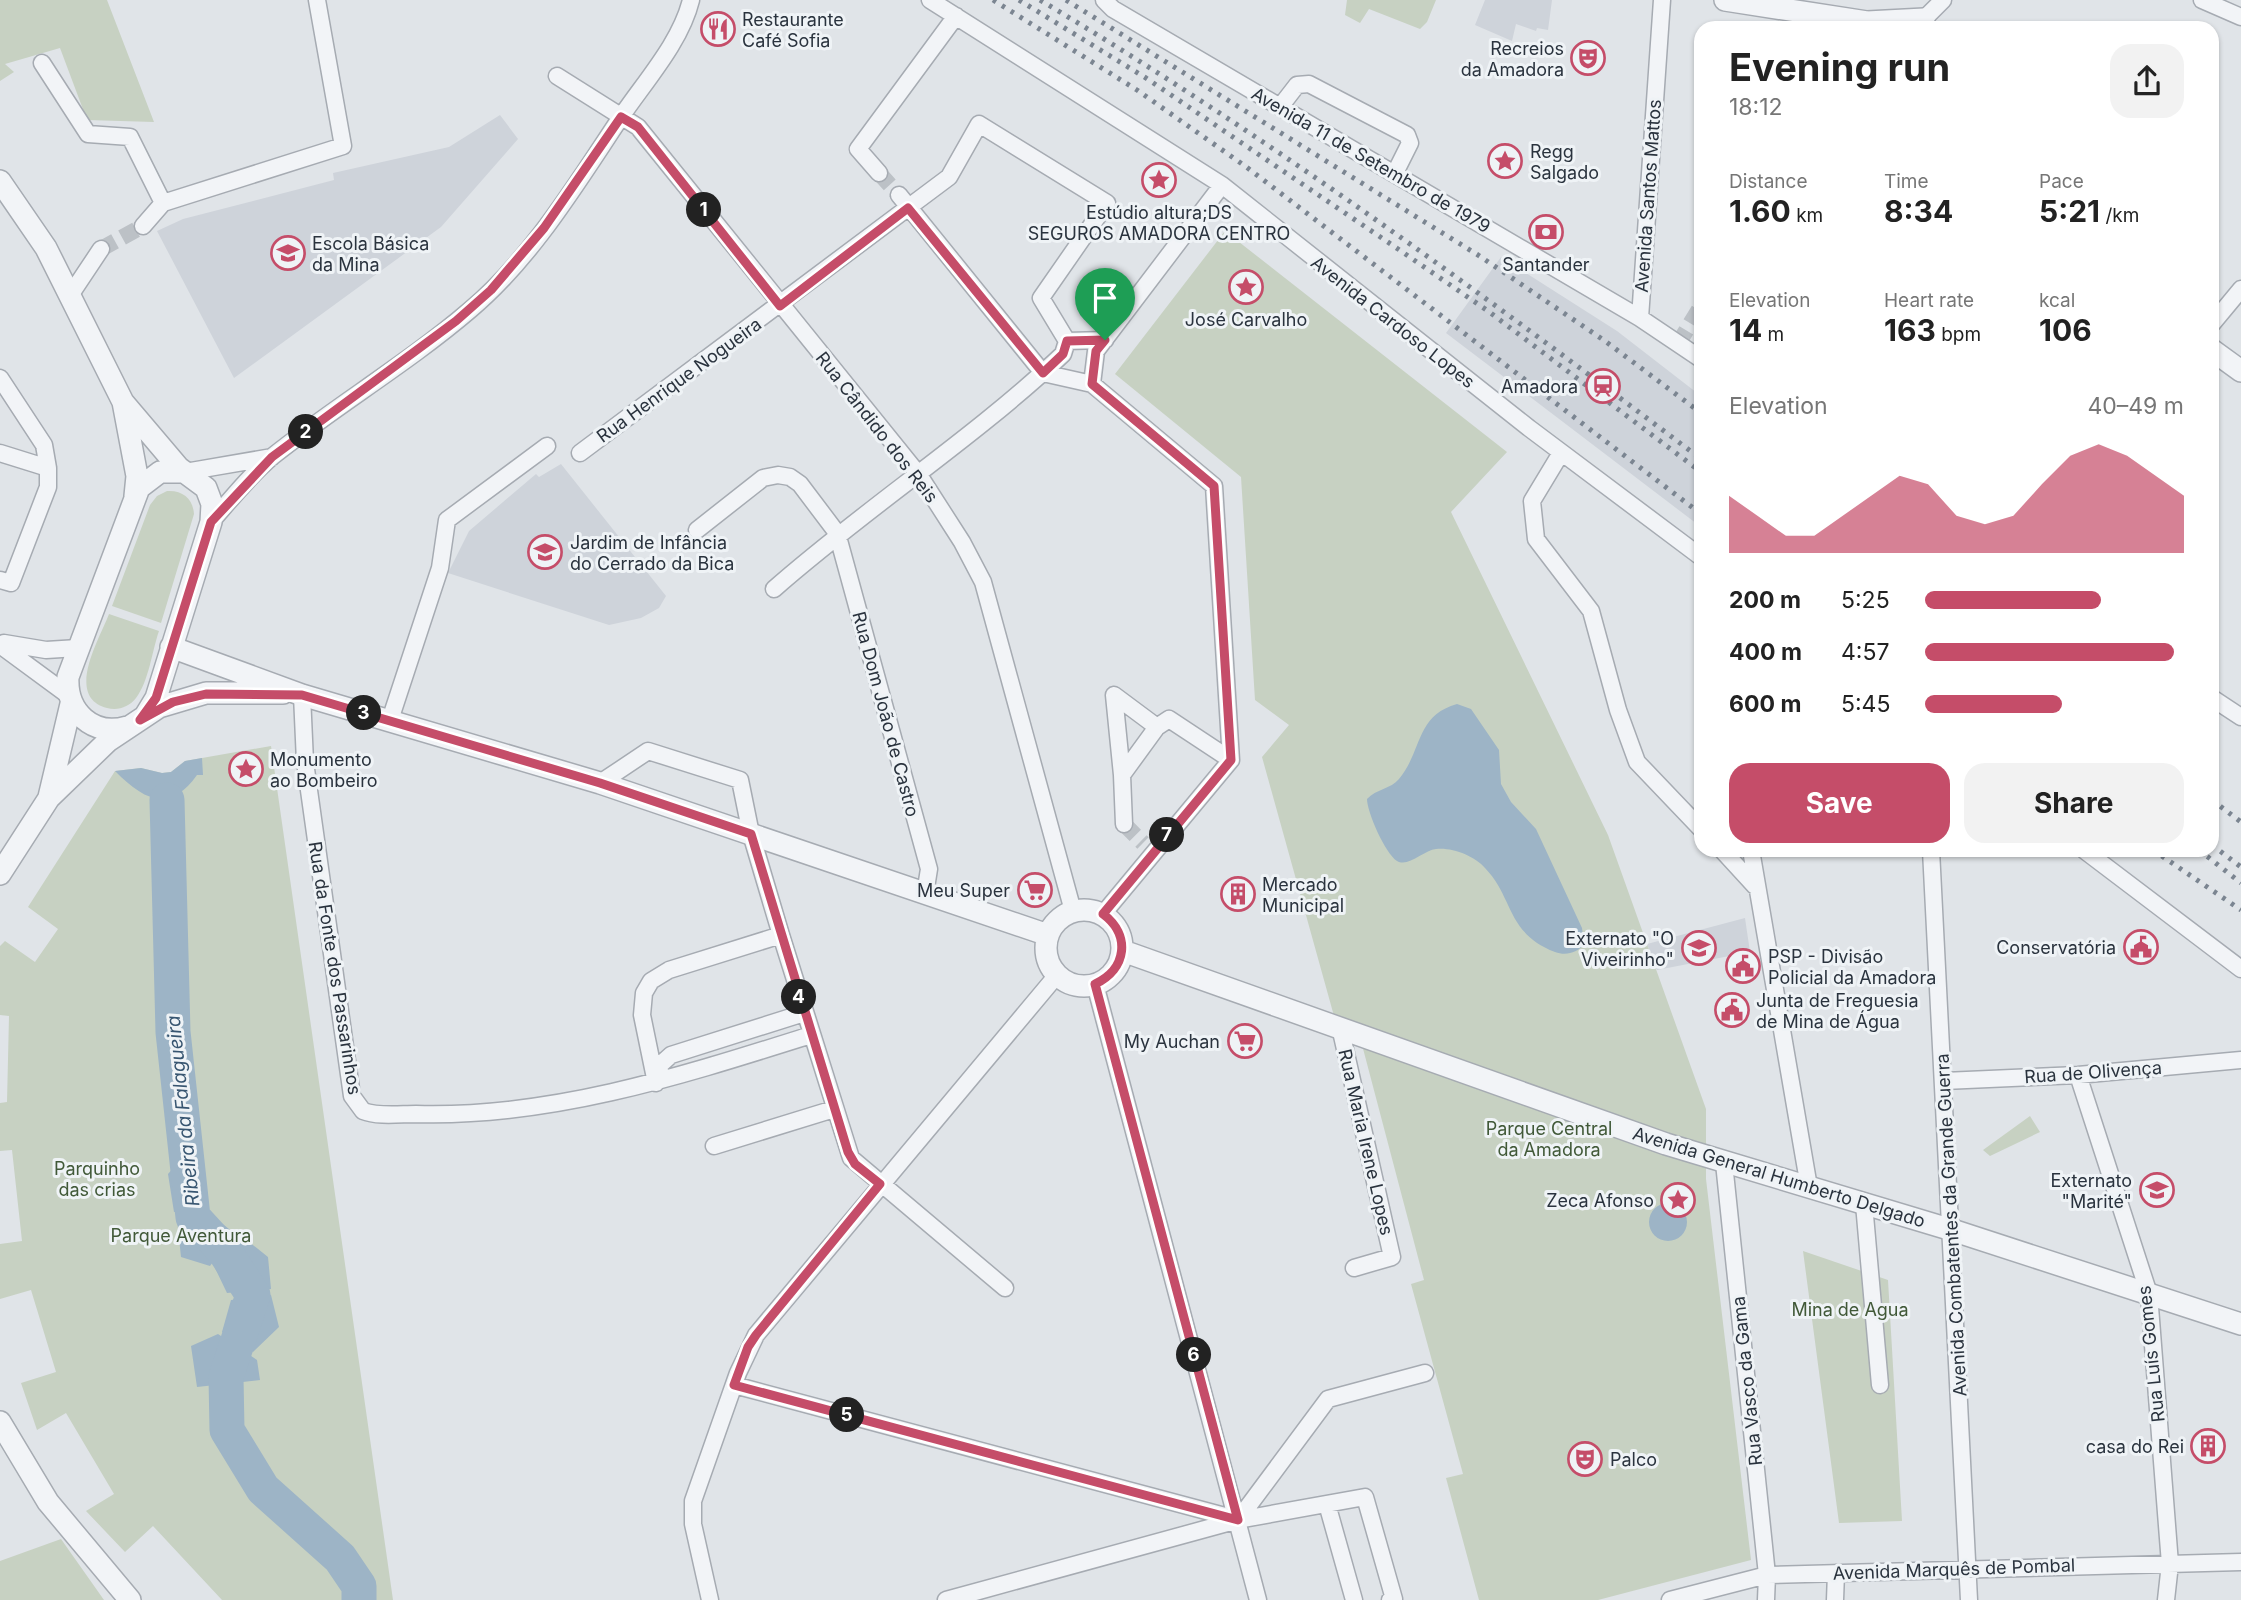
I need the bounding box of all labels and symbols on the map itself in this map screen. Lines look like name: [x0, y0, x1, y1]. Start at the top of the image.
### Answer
place label: Restaurante Café Sofia: [742, 9, 844, 51]
restaurant icon: Restaurante Café Sofia: [699, 10, 737, 48]
place label: Recreios da Amadora: [1461, 38, 1564, 80]
theatre icon: Recreios da Amadora: [1569, 39, 1607, 77]
street label: Avenida 11 de Setembro de 1979: [1248, 83, 1494, 237]
street label: Avenida Santos Mattos: [1631, 99, 1665, 293]
place label: Regg Salgado: [1530, 141, 1599, 183]
place icon: Regg Salgado: [1486, 142, 1524, 180]
place icon: Estúdio altura;DS SEGUROS AMADORA CENTRO: [1140, 161, 1178, 199]
pin: 1: [686, 192, 722, 228]
place label: Estúdio altura;DS SEGUROS AMADORA CENTRO: [1028, 202, 1290, 244]
bank icon: Santander: [1527, 213, 1565, 251]
place label: Escola Básica da Mina: [312, 233, 429, 275]
school or university icon: Escola Básica da Mina: [269, 234, 307, 272]
street label: Avenida Cardoso Lopes: [1307, 252, 1479, 392]
place label: Santander: [1502, 254, 1590, 275]
pin: [1075, 268, 1135, 340]
place icon: José Carvalho: [1227, 268, 1265, 306]
place label: José Carvalho: [1185, 309, 1307, 330]
street label: Rua Henrique Nogueira: [593, 313, 765, 447]
street label: Rua Cândido dos Reis: [812, 347, 942, 507]
station icon: Amadora: [1584, 367, 1622, 405]
place label: Amadora: [1501, 376, 1578, 397]
pin: 2: [288, 414, 324, 450]
place label: Jardim de Infância do Cerrado da Bica: [570, 532, 734, 574]
school or university icon: Jardim de Infância do Cerrado da Bica: [526, 533, 564, 571]
street label: Rua Dom João de Castro: [848, 609, 924, 819]
pin: 3: [346, 696, 382, 730]
place label: Monumento ao Bombeiro: [270, 749, 377, 791]
place icon: Monumento ao Bombeiro: [227, 750, 265, 788]
pin: 7: [1150, 818, 1184, 852]
street label: Rua da Fonte dos Passarinhos: [305, 840, 365, 1096]
supermarket icon: Meu Super: [1016, 871, 1054, 909]
place label: Mercado Municipal: [1262, 874, 1344, 916]
building icon: Mercado Municipal: [1219, 875, 1257, 913]
place label: Meu Super: [917, 880, 1010, 901]
place label: Externato "O Viveirinho": [1565, 928, 1674, 970]
public building icon: Conservatória: [2122, 928, 2160, 966]
school or university icon: Externato "O Viveirinho": [1680, 929, 1718, 967]
place label: Conservatória: [1996, 937, 2116, 958]
place label: PSP - Divisão Policial da Amadora: [1768, 946, 1936, 988]
public building icon: PSP - Divisão Policial da Amadora: [1724, 947, 1762, 985]
pin: 4: [782, 979, 816, 1014]
place label: Junta de Freguesia de Mina de Água: [1756, 990, 1919, 1032]
public building icon: Junta de Freguesia de Mina de Água: [1713, 991, 1751, 1029]
water label: Ribeira da Falagueira: [161, 1014, 204, 1208]
supermarket icon: My Auchan: [1226, 1022, 1264, 1060]
place label: My Auchan: [1124, 1031, 1220, 1052]
street label: Rua Maria Irene Lopes: [1334, 1047, 1398, 1237]
street label: Avenida Combatentes da Grande Guerra: [1932, 1053, 1970, 1397]
street label: Rua de Olivença: [2023, 1057, 2163, 1087]
park label: Parque Central da Amadora: [1486, 1118, 1612, 1160]
street label: Avenida General Humberto Delgado: [1630, 1122, 1928, 1232]
park label: Parquinho das crias: [54, 1158, 140, 1200]
place label: Externato "Marité": [2050, 1170, 2132, 1212]
school or university icon: Externato "Marité": [2138, 1171, 2176, 1209]
place icon: Zeca Afonso: [1659, 1181, 1697, 1219]
place label: Zeca Afonso: [1546, 1190, 1654, 1211]
park label: Parque Aventura: [111, 1225, 251, 1246]
street label: Rua Luís Gomes: [2133, 1285, 2169, 1423]
street label: Rua Vasco da Gama: [1728, 1295, 1766, 1467]
park label: Mina de Agua: [1791, 1299, 1909, 1320]
pin: 6: [1176, 1338, 1212, 1372]
pin: 5: [830, 1398, 864, 1432]
building icon: casa do Rei: [2189, 1427, 2227, 1465]
place label: casa do Rei: [2086, 1436, 2184, 1457]
theatre icon: Palco: [1566, 1440, 1604, 1478]
place label: Palco: [1610, 1449, 1657, 1470]
street label: Avenida Marquês de Pombal: [1832, 1554, 2076, 1584]

